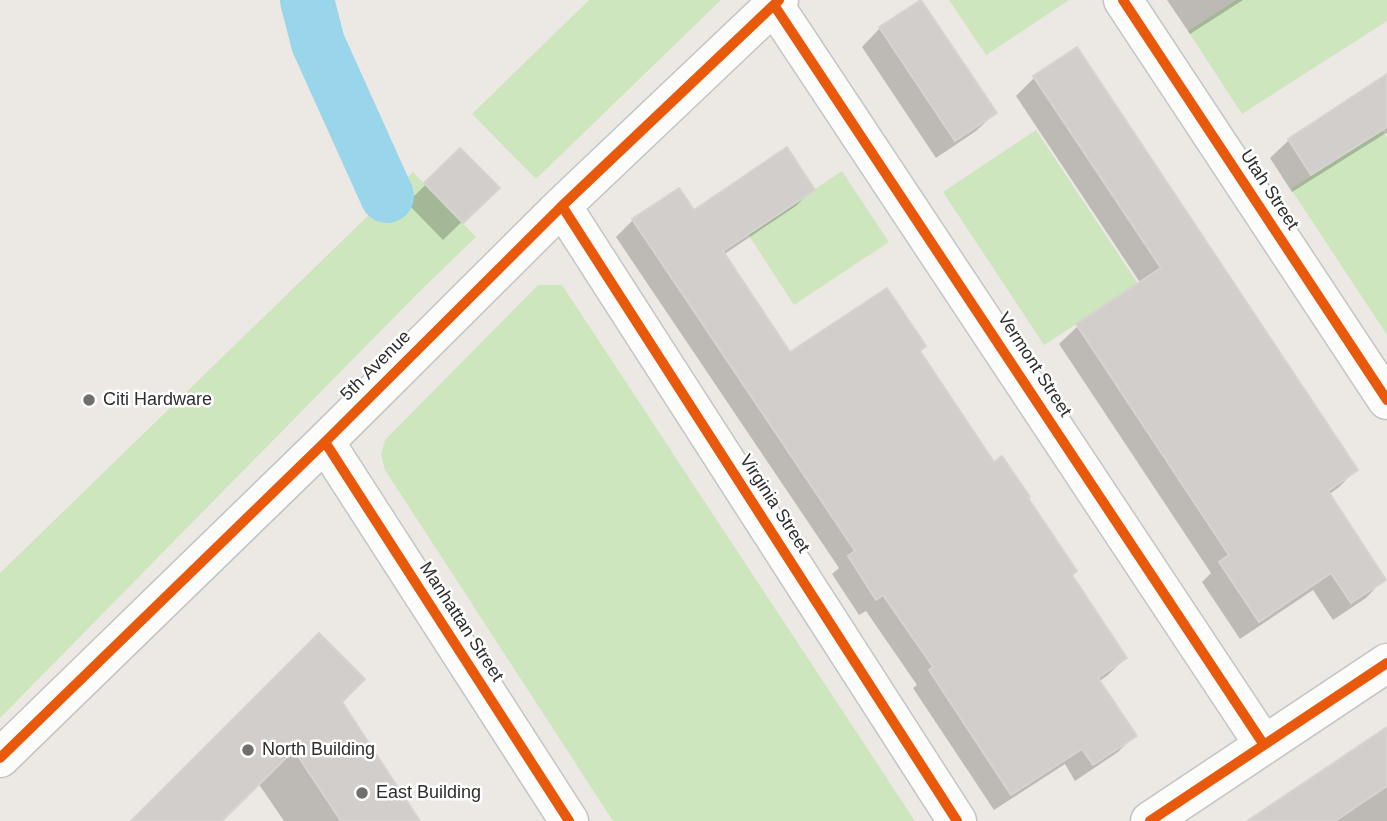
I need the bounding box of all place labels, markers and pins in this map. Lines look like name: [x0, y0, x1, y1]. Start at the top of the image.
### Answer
place label: Citi Hardware: [103, 389, 212, 411]
marker: Citi Hardware: [81, 392, 97, 408]
place label: North Building: [262, 739, 375, 761]
marker: North Building: [240, 742, 256, 758]
place label: East Building: [376, 782, 481, 804]
marker: East Building: [354, 785, 370, 801]

